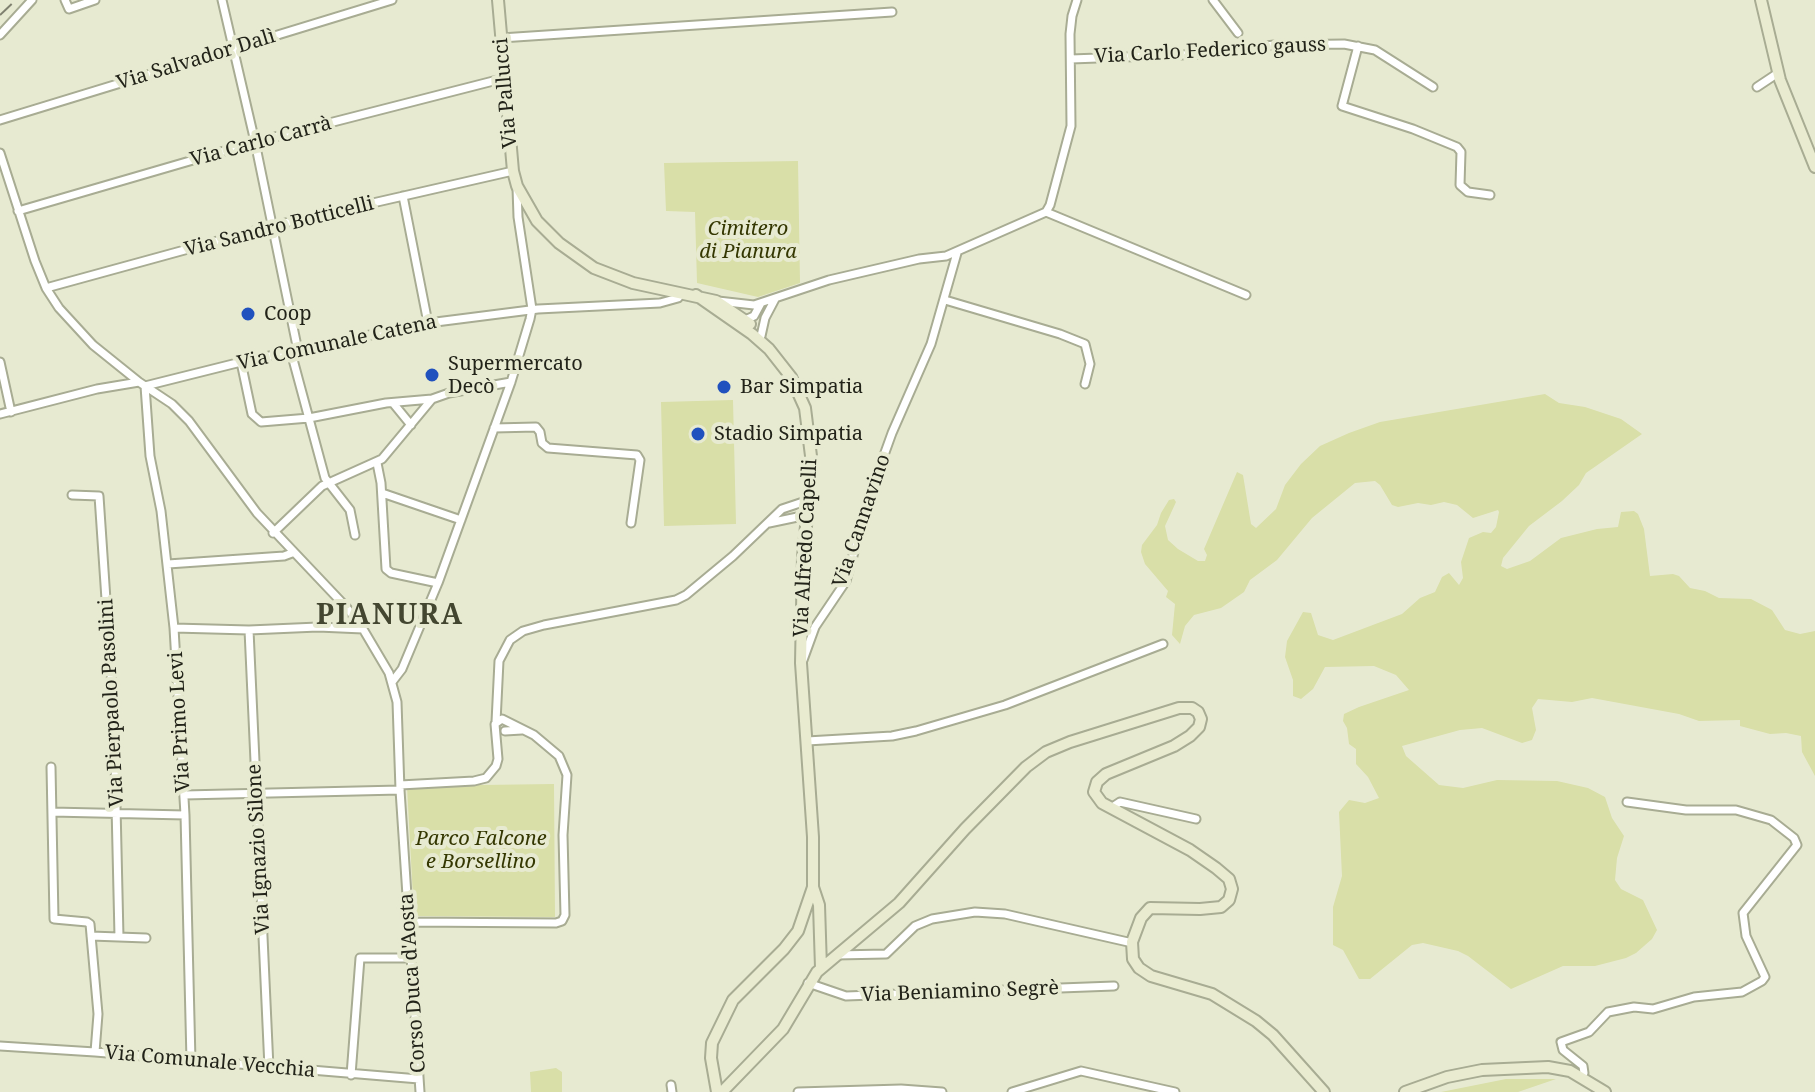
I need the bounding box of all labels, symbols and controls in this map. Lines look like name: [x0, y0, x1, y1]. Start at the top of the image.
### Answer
street label: Via Salvador Dalì: [114, 24, 278, 96]
street label: Via Carlo Federico gauss: [1093, 33, 1327, 69]
street label: Via Pallucci: [489, 37, 523, 149]
street label: Via Carlo Carrà: [188, 112, 334, 172]
street label: Via Sandro Botticelli: [182, 192, 376, 262]
park label: Cimitero di Pianura: [699, 217, 797, 264]
place label: Coop: [264, 302, 312, 326]
marker: Coop: [239, 305, 257, 323]
street label: Via Comunale Catena: [235, 310, 439, 376]
place label: Supermercato Decò: [448, 352, 583, 399]
marker: Supermercato Decò: [423, 366, 441, 384]
place label: Bar Simpatia: [740, 375, 863, 399]
marker: Bar Simpatia: [715, 378, 733, 396]
place label: Stadio Simpatia: [714, 422, 863, 446]
marker: Stadio Simpatia: [689, 425, 707, 443]
street label: Via Cannavino: [828, 451, 896, 591]
street label: Via Alfredo Capelli: [789, 458, 823, 638]
street label: Via Pierpaolo Pasolini: [95, 598, 129, 808]
district label: PIANURA: [316, 599, 464, 633]
street label: Via Primo Levi: [164, 651, 196, 793]
street label: Via Ignazio Silone: [243, 763, 275, 935]
park label: Parco Falcone e Borsellino: [415, 827, 547, 874]
street label: Corso Duca d'Aosta: [395, 892, 431, 1074]
street label: Via Beniamino Segrè: [861, 977, 1059, 1007]
street label: Via Comunale Vecchia: [104, 1041, 316, 1083]

